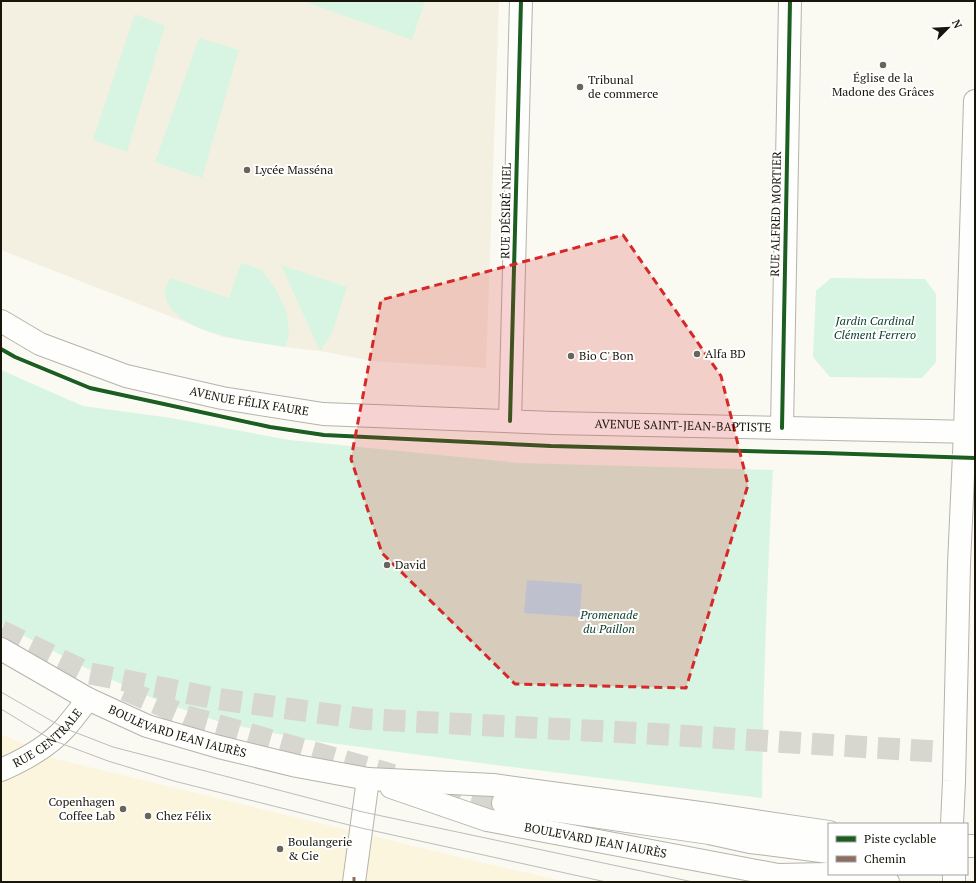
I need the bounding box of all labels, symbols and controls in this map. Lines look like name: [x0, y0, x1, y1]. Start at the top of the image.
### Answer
north arrow: [928, 8, 968, 48]
text: N: [949, 17, 965, 31]
marker: Église de la Madone des Grâces: [878, 60, 888, 70]
place label: Église de la Madone des Grâces: [832, 70, 934, 99]
place label: Tribunal de commerce: [588, 72, 658, 101]
marker: Tribunal de commerce: [575, 82, 585, 92]
street label: RUE ALFRED MORTIER: [767, 151, 784, 277]
place label: Lycée Masséna: [255, 162, 333, 177]
street label: RUE DÉSIRÉ NIEL: [497, 163, 514, 259]
marker: Lycée Masséna: [242, 165, 252, 175]
park label: Jardin Cardinal Clément Ferrero: [834, 313, 916, 342]
place label: Alfa BD: [705, 346, 746, 361]
place label: Bio C' Bon: [579, 348, 634, 363]
marker: Alfa BD: [692, 349, 702, 359]
marker: Bio C' Bon: [566, 351, 576, 361]
street label: AVENUE FÉLIX FAURE: [188, 383, 310, 419]
street label: AVENUE SAINT-JEAN-BAPTISTE: [594, 416, 772, 435]
place label: David: [395, 557, 426, 572]
marker: David: [382, 560, 392, 570]
park label: Promenade du Paillon: [579, 607, 638, 636]
street label: BOULEVARD JEAN JAURÈS: [106, 701, 248, 760]
street label: RUE CENTRALE: [10, 705, 85, 770]
place label: Copenhagen Coffee Lab: [48, 794, 115, 823]
marker: Copenhagen Coffee Lab: [118, 804, 128, 814]
place label: Chez Félix: [156, 808, 212, 823]
marker: Chez Félix: [143, 811, 153, 821]
street label: BOULEVARD JEAN JAURÈS: [523, 819, 668, 861]
legend: [828, 823, 968, 875]
text: Piste cyclable: [864, 831, 936, 846]
place label: Boulangerie & Cie: [288, 834, 352, 863]
marker: Boulangerie & Cie: [275, 844, 285, 854]
text: Chemin: [864, 851, 906, 866]

